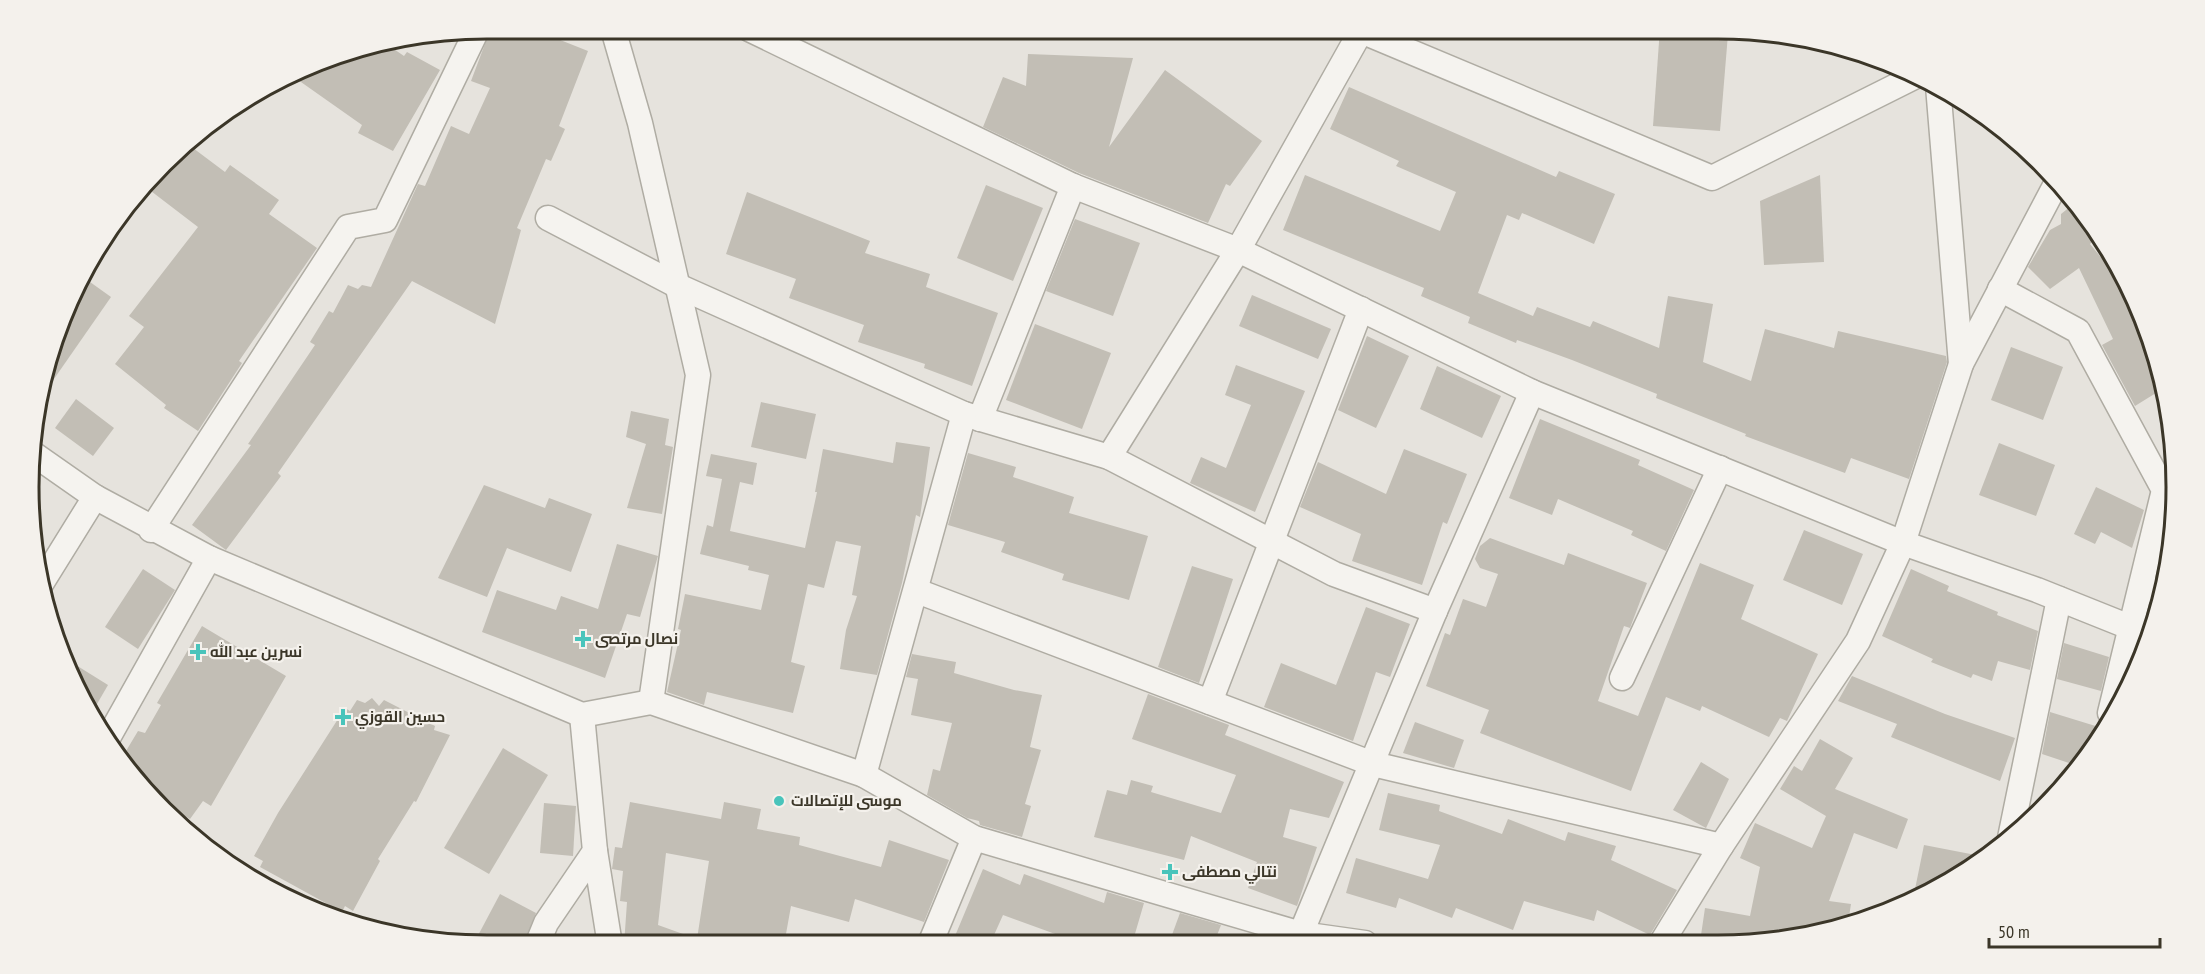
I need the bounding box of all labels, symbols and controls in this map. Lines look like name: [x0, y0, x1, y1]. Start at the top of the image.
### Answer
place label: نصال مرتصى: [595, 629, 678, 648]
marker: نصال مرتصى: [576, 632, 590, 646]
place label: نسرين عبد الله: [210, 641, 302, 661]
marker: نسرين عبد الله: [191, 645, 205, 659]
place label: حسين القوزي: [355, 707, 445, 729]
marker: حسين القوزي: [336, 710, 350, 724]
place label: موسى للإتصالات: [791, 791, 902, 811]
marker: موسى للإتصالات: [772, 794, 786, 808]
place label: نتالي مصطفى: [1182, 862, 1277, 884]
marker: نتالي مصطفى: [1163, 865, 1177, 879]
scale bar: [1989, 911, 2160, 949]
text: 50 m: [1998, 920, 2030, 943]

